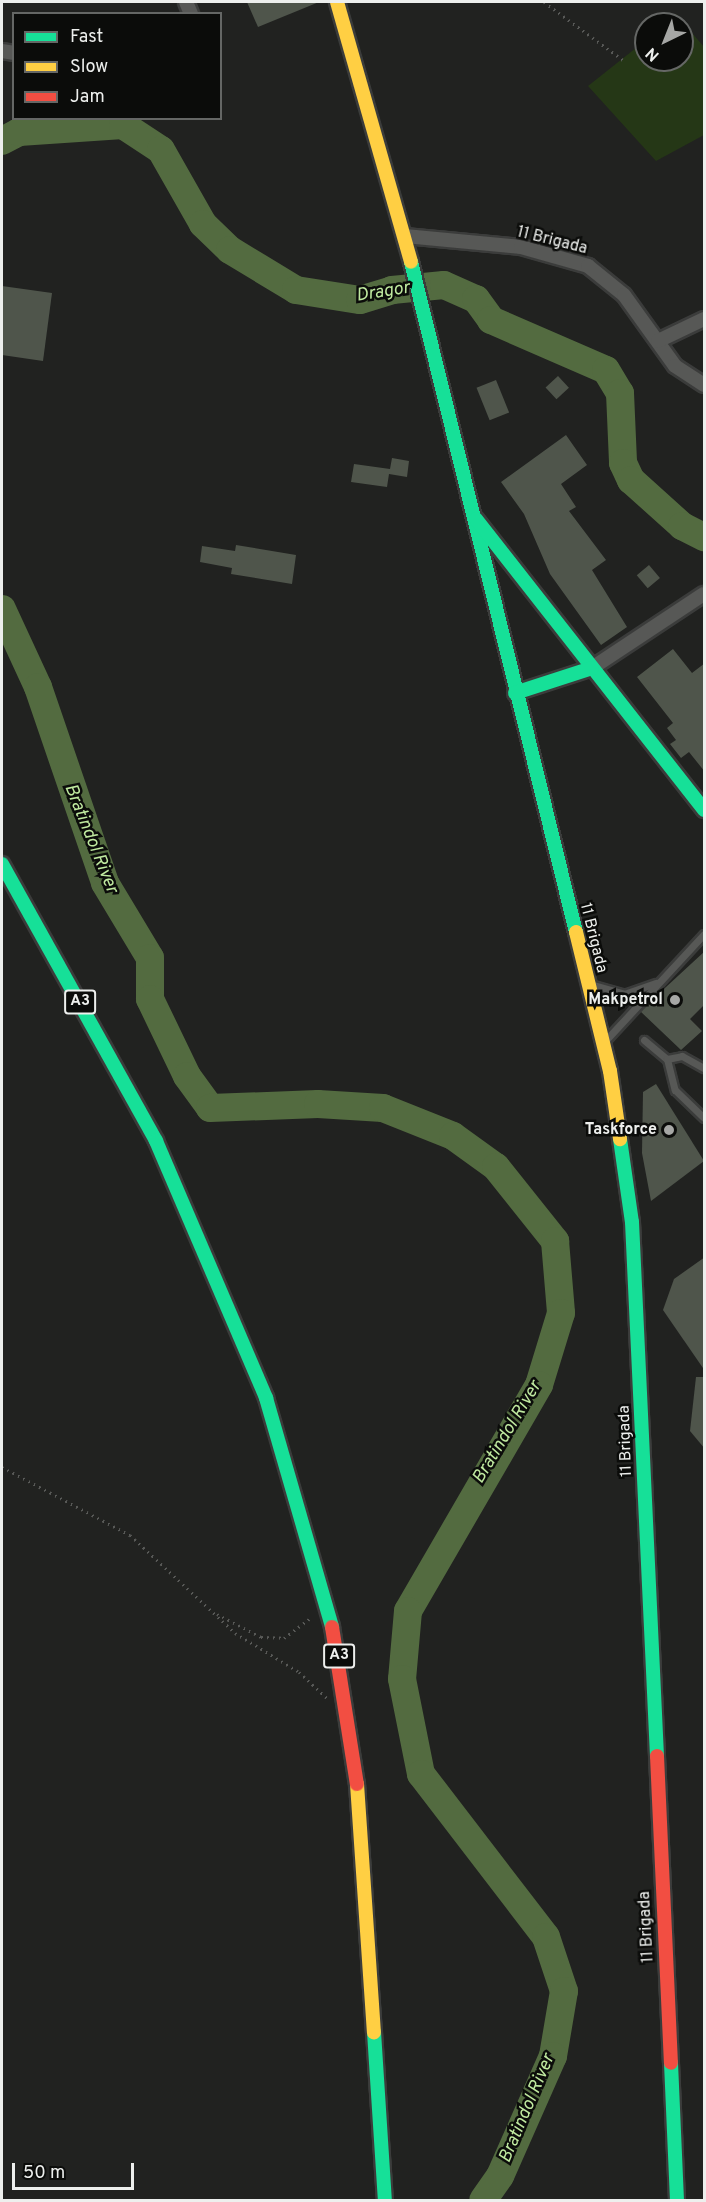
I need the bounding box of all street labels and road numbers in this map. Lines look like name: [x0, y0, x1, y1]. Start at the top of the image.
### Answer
street label: 11 Brigada: [515, 223, 589, 259]
street label: 11 Brigada: [575, 901, 611, 975]
road number: A3: [64, 990, 97, 1014]
street label: 11 Brigada: [615, 1405, 637, 1477]
road number: A3: [322, 1644, 356, 1668]
street label: 11 Brigada: [636, 1891, 658, 1963]

